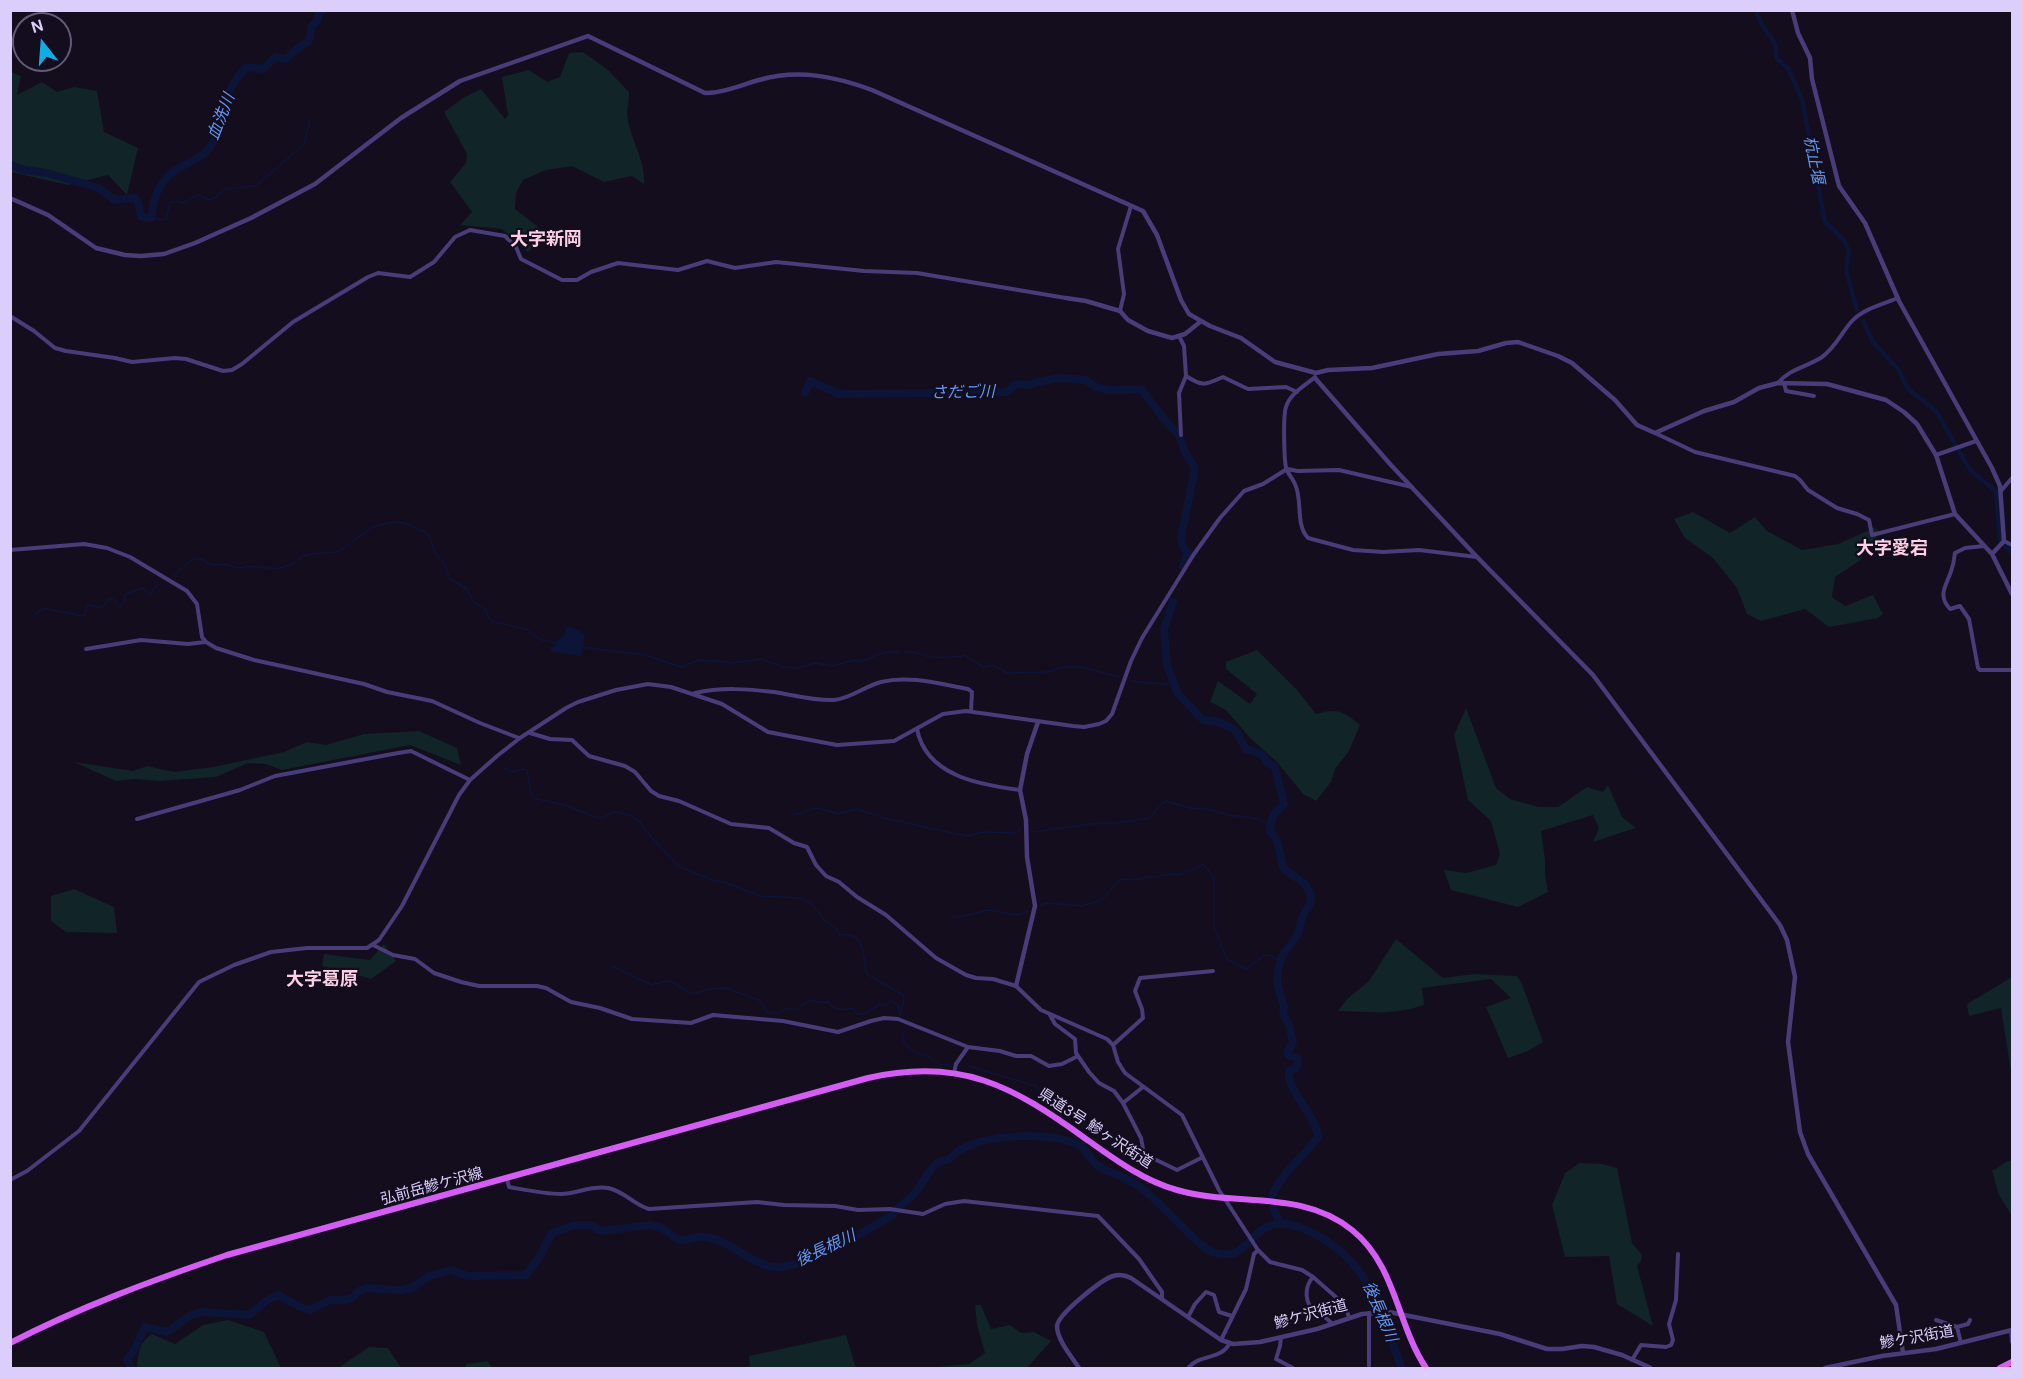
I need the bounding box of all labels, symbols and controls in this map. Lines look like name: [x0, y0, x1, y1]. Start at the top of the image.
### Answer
north arrow: [12, 12, 72, 72]
text: N: [29, 14, 46, 38]
water label: 血洗川: [204, 91, 240, 143]
water label: 杭止堰: [1799, 135, 1827, 185]
district label: 大字新岡: [510, 229, 582, 251]
water label: さだご川: [931, 383, 995, 403]
district label: 大字愛宕: [1856, 538, 1928, 560]
district label: 大字葛原: [286, 969, 358, 991]
street label: 県道3号 鰺ヶ沢街道: [1034, 1085, 1156, 1173]
street label: 弘前岳鰺ケ沢線: [379, 1165, 485, 1209]
water label: 後長根川: [793, 1227, 859, 1271]
water label: 後長根川: [1358, 1279, 1400, 1345]
street label: 鰺ケ沢街道: [1272, 1297, 1350, 1333]
street label: 鰺ケ沢街道: [1879, 1323, 1955, 1353]

